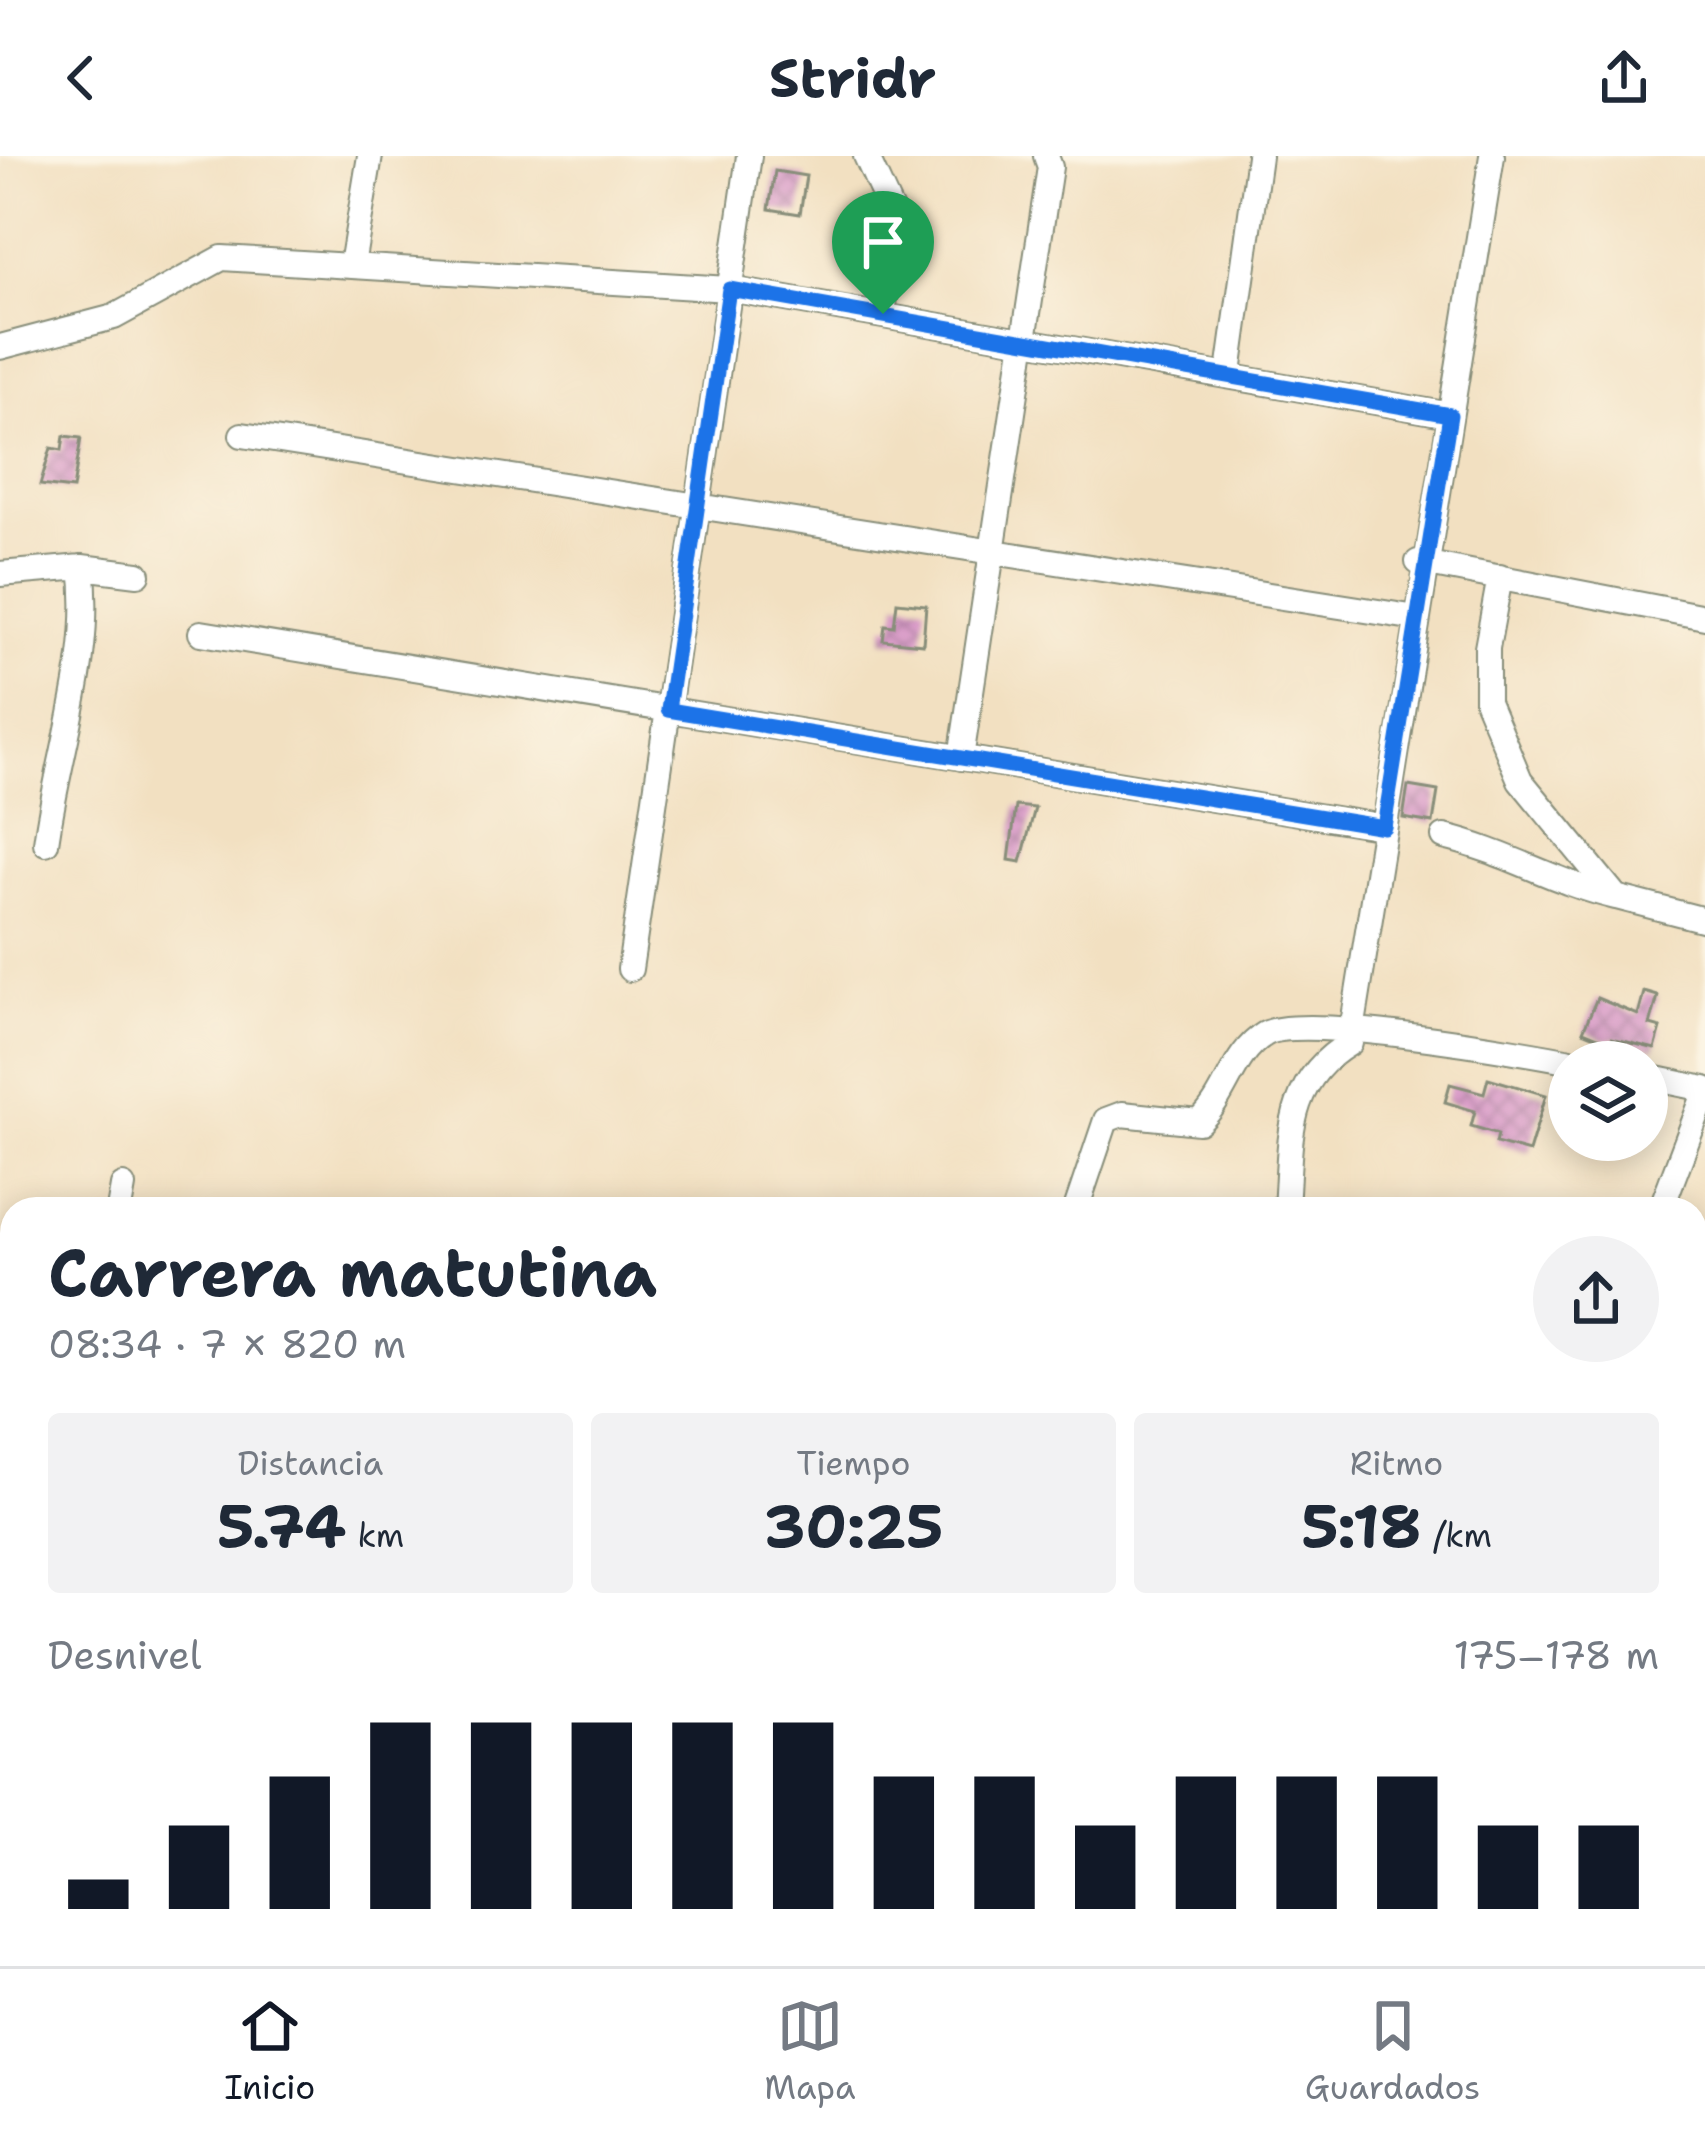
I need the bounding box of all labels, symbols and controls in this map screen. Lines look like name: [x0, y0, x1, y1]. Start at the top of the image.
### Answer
text: Stridr: [769, 42, 936, 114]
icon: back: [48, 45, 114, 111]
icon: share: [1591, 45, 1657, 111]
pin: [832, 191, 934, 314]
icon: arrive: [850, 209, 916, 275]
map controls: [1548, 1041, 1668, 1161]
button: layers: [1548, 1041, 1668, 1161]
text: Carrera matutina: [48, 1229, 657, 1317]
button: share: [1533, 1236, 1659, 1362]
text: 08:34 · 7 × 820 m: [48, 1318, 406, 1370]
text: Distancia: [238, 1441, 383, 1486]
text: Tiempo: [797, 1441, 910, 1486]
text: Ritmo: [1350, 1441, 1443, 1486]
text: 5.74: [217, 1486, 346, 1566]
text: 30:25: [764, 1486, 943, 1566]
text: 5:18: [1301, 1486, 1422, 1566]
text: km: [346, 1513, 404, 1558]
text: /km: [1422, 1513, 1492, 1558]
text: Desnivel: [48, 1629, 202, 1681]
text: 175–178 m: [1453, 1629, 1659, 1681]
tab: Inicio: [225, 1993, 315, 2110]
tab: Mapa: [764, 1993, 856, 2110]
tab: Guardados: [1305, 1993, 1480, 2110]

